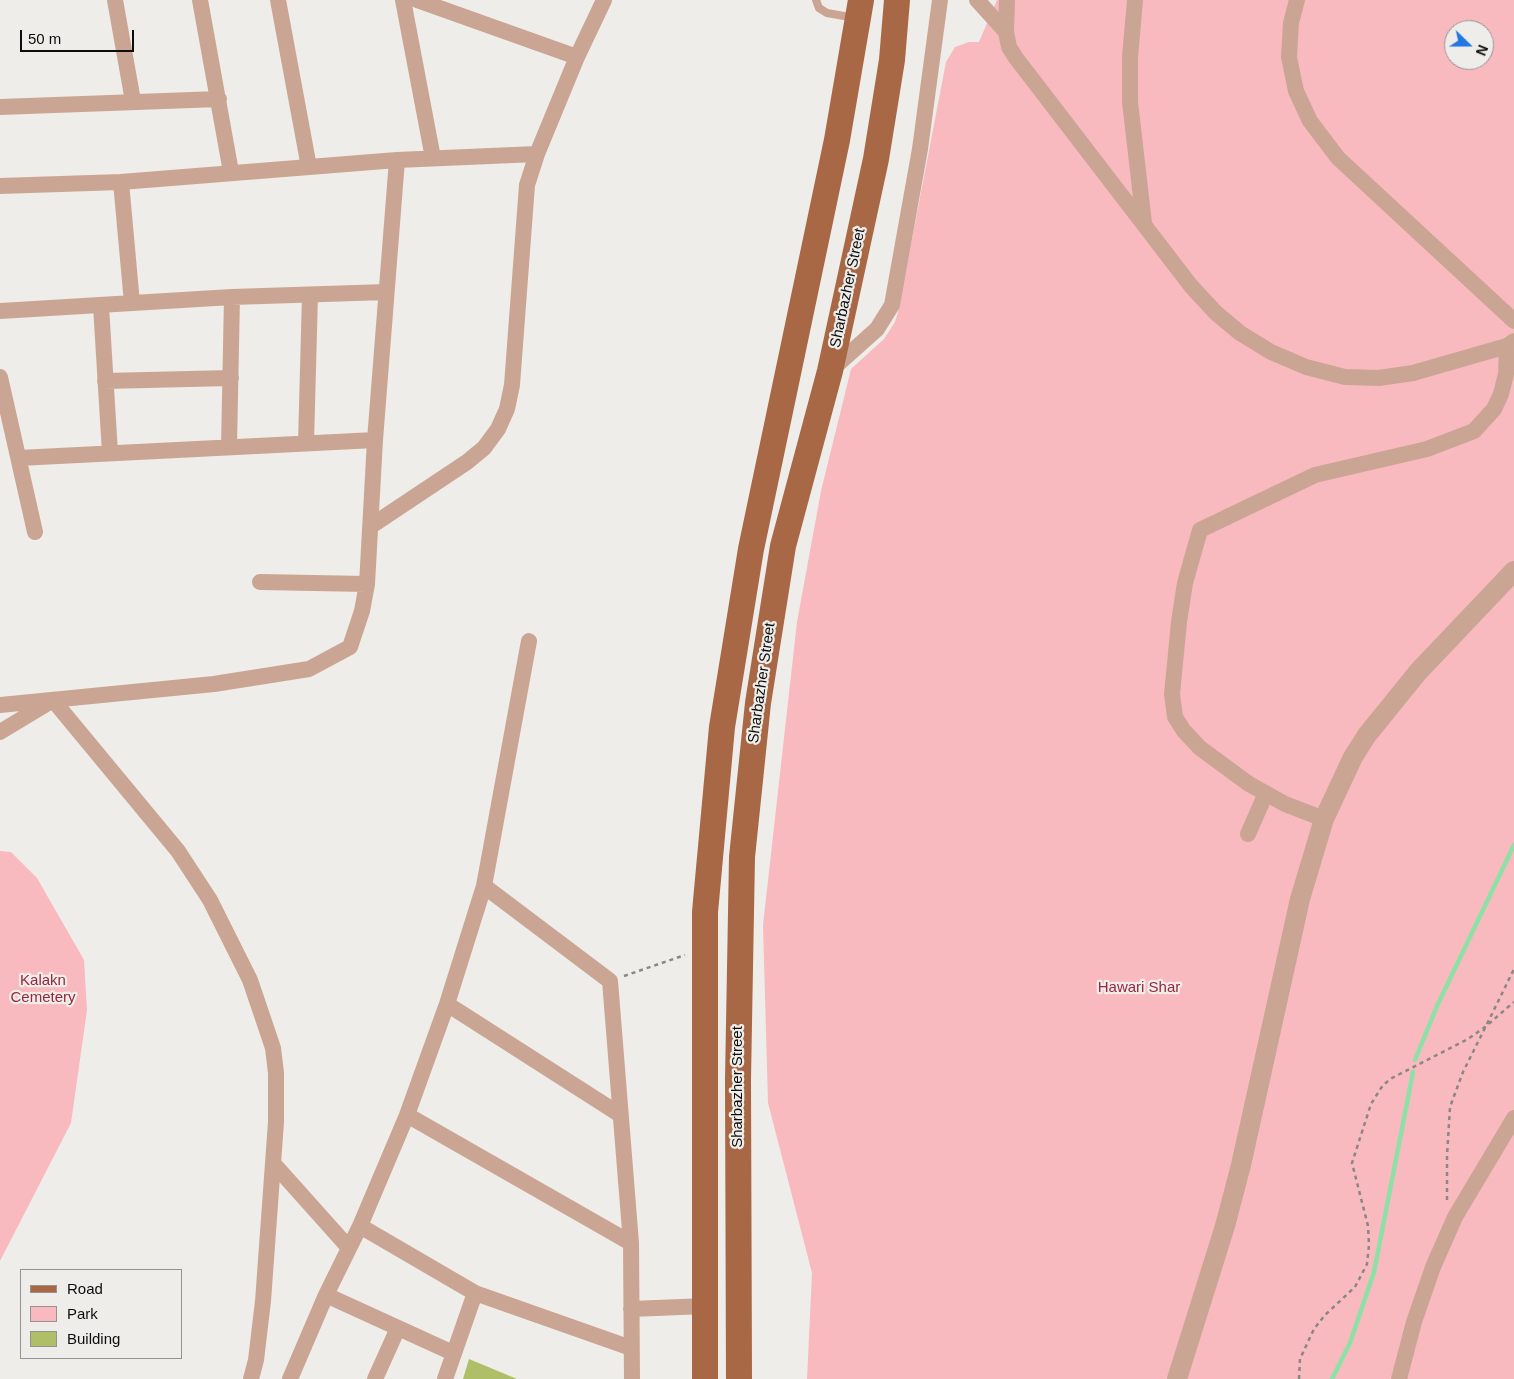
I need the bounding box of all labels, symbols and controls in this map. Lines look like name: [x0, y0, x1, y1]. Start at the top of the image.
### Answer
scale bar: [22, 20, 136, 52]
north arrow: [1444, 20, 1494, 70]
text: 50 m: [28, 30, 61, 47]
text: N: [1473, 43, 1491, 58]
street label: Sharbazher Street: [827, 227, 869, 349]
street label: Sharbazher Street: [745, 621, 779, 745]
park label: Kalakn Cemetery: [10, 972, 76, 1007]
park label: Hawari Shar: [1098, 979, 1180, 997]
street label: Sharbazher Street: [729, 1026, 747, 1148]
legend: [20, 1269, 182, 1359]
text: Road: [67, 1280, 103, 1297]
text: Park: [67, 1305, 98, 1322]
text: Building: [67, 1330, 120, 1347]

